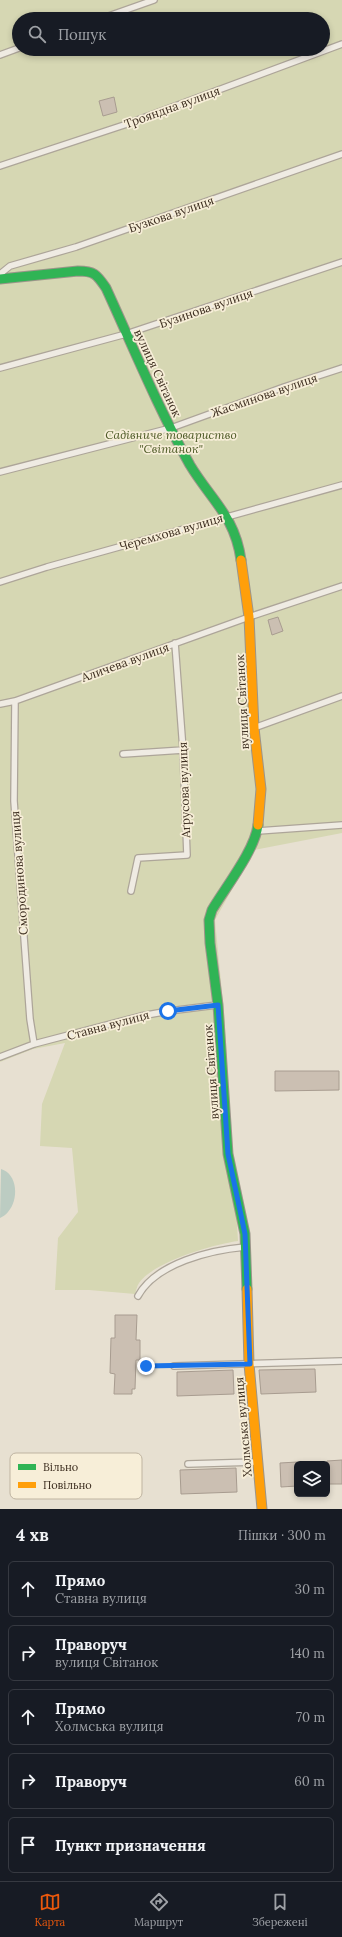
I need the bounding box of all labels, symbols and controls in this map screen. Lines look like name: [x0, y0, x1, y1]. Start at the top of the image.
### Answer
search box: [12, 12, 330, 56]
icon: search: [26, 23, 48, 45]
text: Пошук: [58, 25, 106, 44]
street label: Трояндна вулиця: [122, 83, 222, 131]
street label: Бузкова вулиця: [126, 192, 216, 236]
street label: Бузинова вулиця: [157, 285, 255, 331]
street label: вулиця Світанок: [131, 327, 185, 420]
street label: Жасминова вулиця: [209, 370, 319, 420]
park label: Садівниче товариство "Світанок": [105, 427, 237, 456]
street label: Черемхова вулиця: [117, 510, 225, 554]
street label: Аличева вулиця: [78, 639, 171, 685]
street label: вулиця Світанок: [232, 653, 252, 750]
street label: Аґрусова вулиця: [175, 742, 193, 839]
street label: Смородинова вулиця: [7, 811, 31, 935]
route start: [159, 1002, 177, 1020]
street label: Ставна вулиця: [65, 1007, 151, 1043]
street label: вулиця Світанок: [200, 1023, 222, 1120]
route end: [137, 1357, 155, 1375]
street label: Холмська вулиця: [231, 1376, 255, 1478]
legend: [10, 1453, 142, 1499]
text: Вільно: [43, 1460, 78, 1474]
map controls: [294, 1461, 330, 1497]
button: layers: [294, 1461, 330, 1497]
text: Повільно: [43, 1478, 92, 1492]
text: 4 хв: [16, 1524, 49, 1546]
text: Пішки · 300 m: [238, 1527, 326, 1544]
text: Прямо: [55, 1571, 105, 1590]
icon: ahead: [17, 1578, 39, 1600]
text: 30 m: [295, 1581, 325, 1598]
text: Ставна вулиця: [55, 1590, 147, 1607]
text: Праворуч: [55, 1635, 127, 1654]
icon: right: [17, 1642, 39, 1664]
text: 140 m: [290, 1645, 325, 1662]
text: вулиця Світанок: [55, 1654, 158, 1671]
text: Прямо: [55, 1699, 105, 1718]
icon: ahead: [17, 1706, 39, 1728]
text: 70 m: [296, 1709, 325, 1726]
text: Холмська вулиця: [55, 1718, 163, 1735]
icon: right: [17, 1770, 39, 1792]
text: Праворуч: [55, 1772, 127, 1791]
text: 60 m: [294, 1773, 325, 1790]
icon: arrive: [17, 1834, 39, 1856]
text: Пункт призначення: [55, 1836, 206, 1855]
tab: Карта: [34, 1891, 65, 1929]
tab: Маршрут: [134, 1891, 183, 1929]
tab: Збережені: [252, 1891, 308, 1929]

